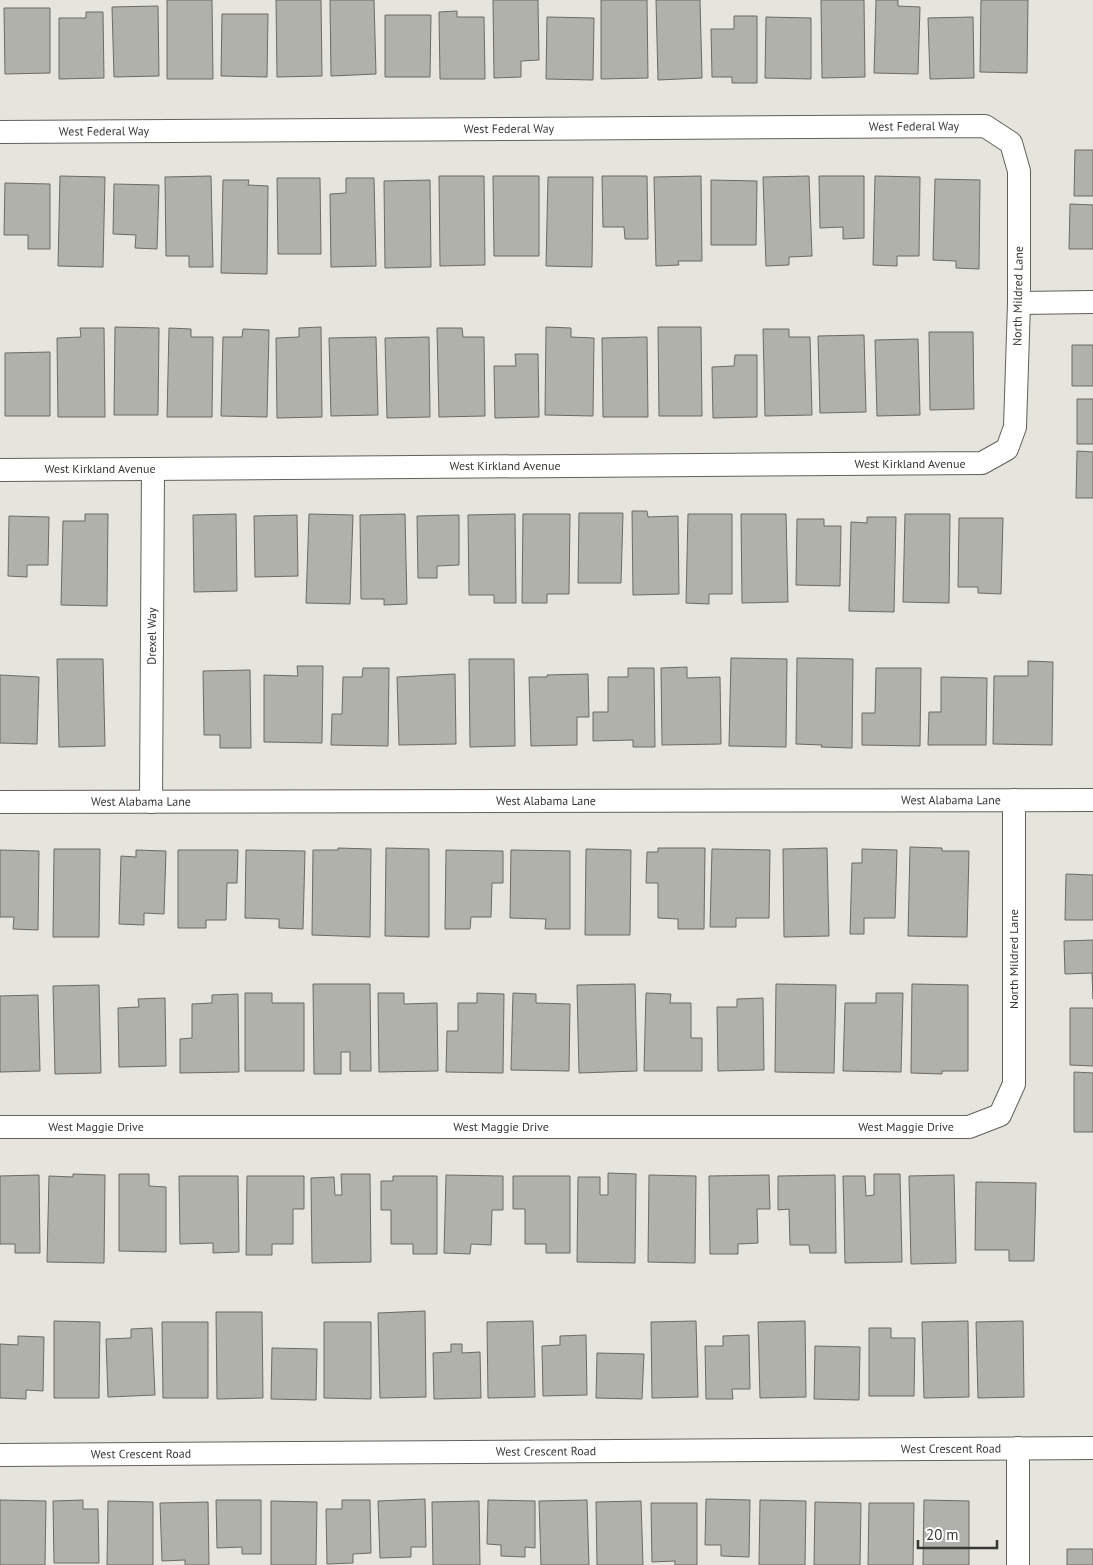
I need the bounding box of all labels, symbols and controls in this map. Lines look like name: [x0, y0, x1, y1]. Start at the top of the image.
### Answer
street label: West Federal Way: [869, 118, 960, 134]
street label: West Federal Way: [464, 121, 555, 136]
street label: West Federal Way: [59, 123, 150, 139]
street label: North Mildred Lane: [1009, 246, 1026, 346]
street label: West Kirkland Avenue: [855, 456, 966, 471]
street label: West Kirkland Avenue: [450, 458, 561, 473]
street label: West Kirkland Avenue: [45, 461, 156, 476]
street label: Drexel Way: [144, 607, 159, 665]
street label: West Alabama Lane: [901, 792, 1001, 807]
street label: West Alabama Lane: [496, 793, 596, 808]
street label: West Alabama Lane: [91, 794, 191, 809]
street label: North Mildred Lane: [1006, 909, 1021, 1009]
street label: West Maggie Drive: [48, 1119, 144, 1134]
street label: West Maggie Drive: [453, 1119, 549, 1134]
street label: West Maggie Drive: [858, 1119, 954, 1134]
street label: West Crescent Road: [901, 1441, 1001, 1456]
street label: West Crescent Road: [496, 1443, 596, 1459]
street label: West Crescent Road: [91, 1446, 191, 1461]
scale bar: [918, 1518, 997, 1550]
text: 20 m: [926, 1525, 959, 1544]

